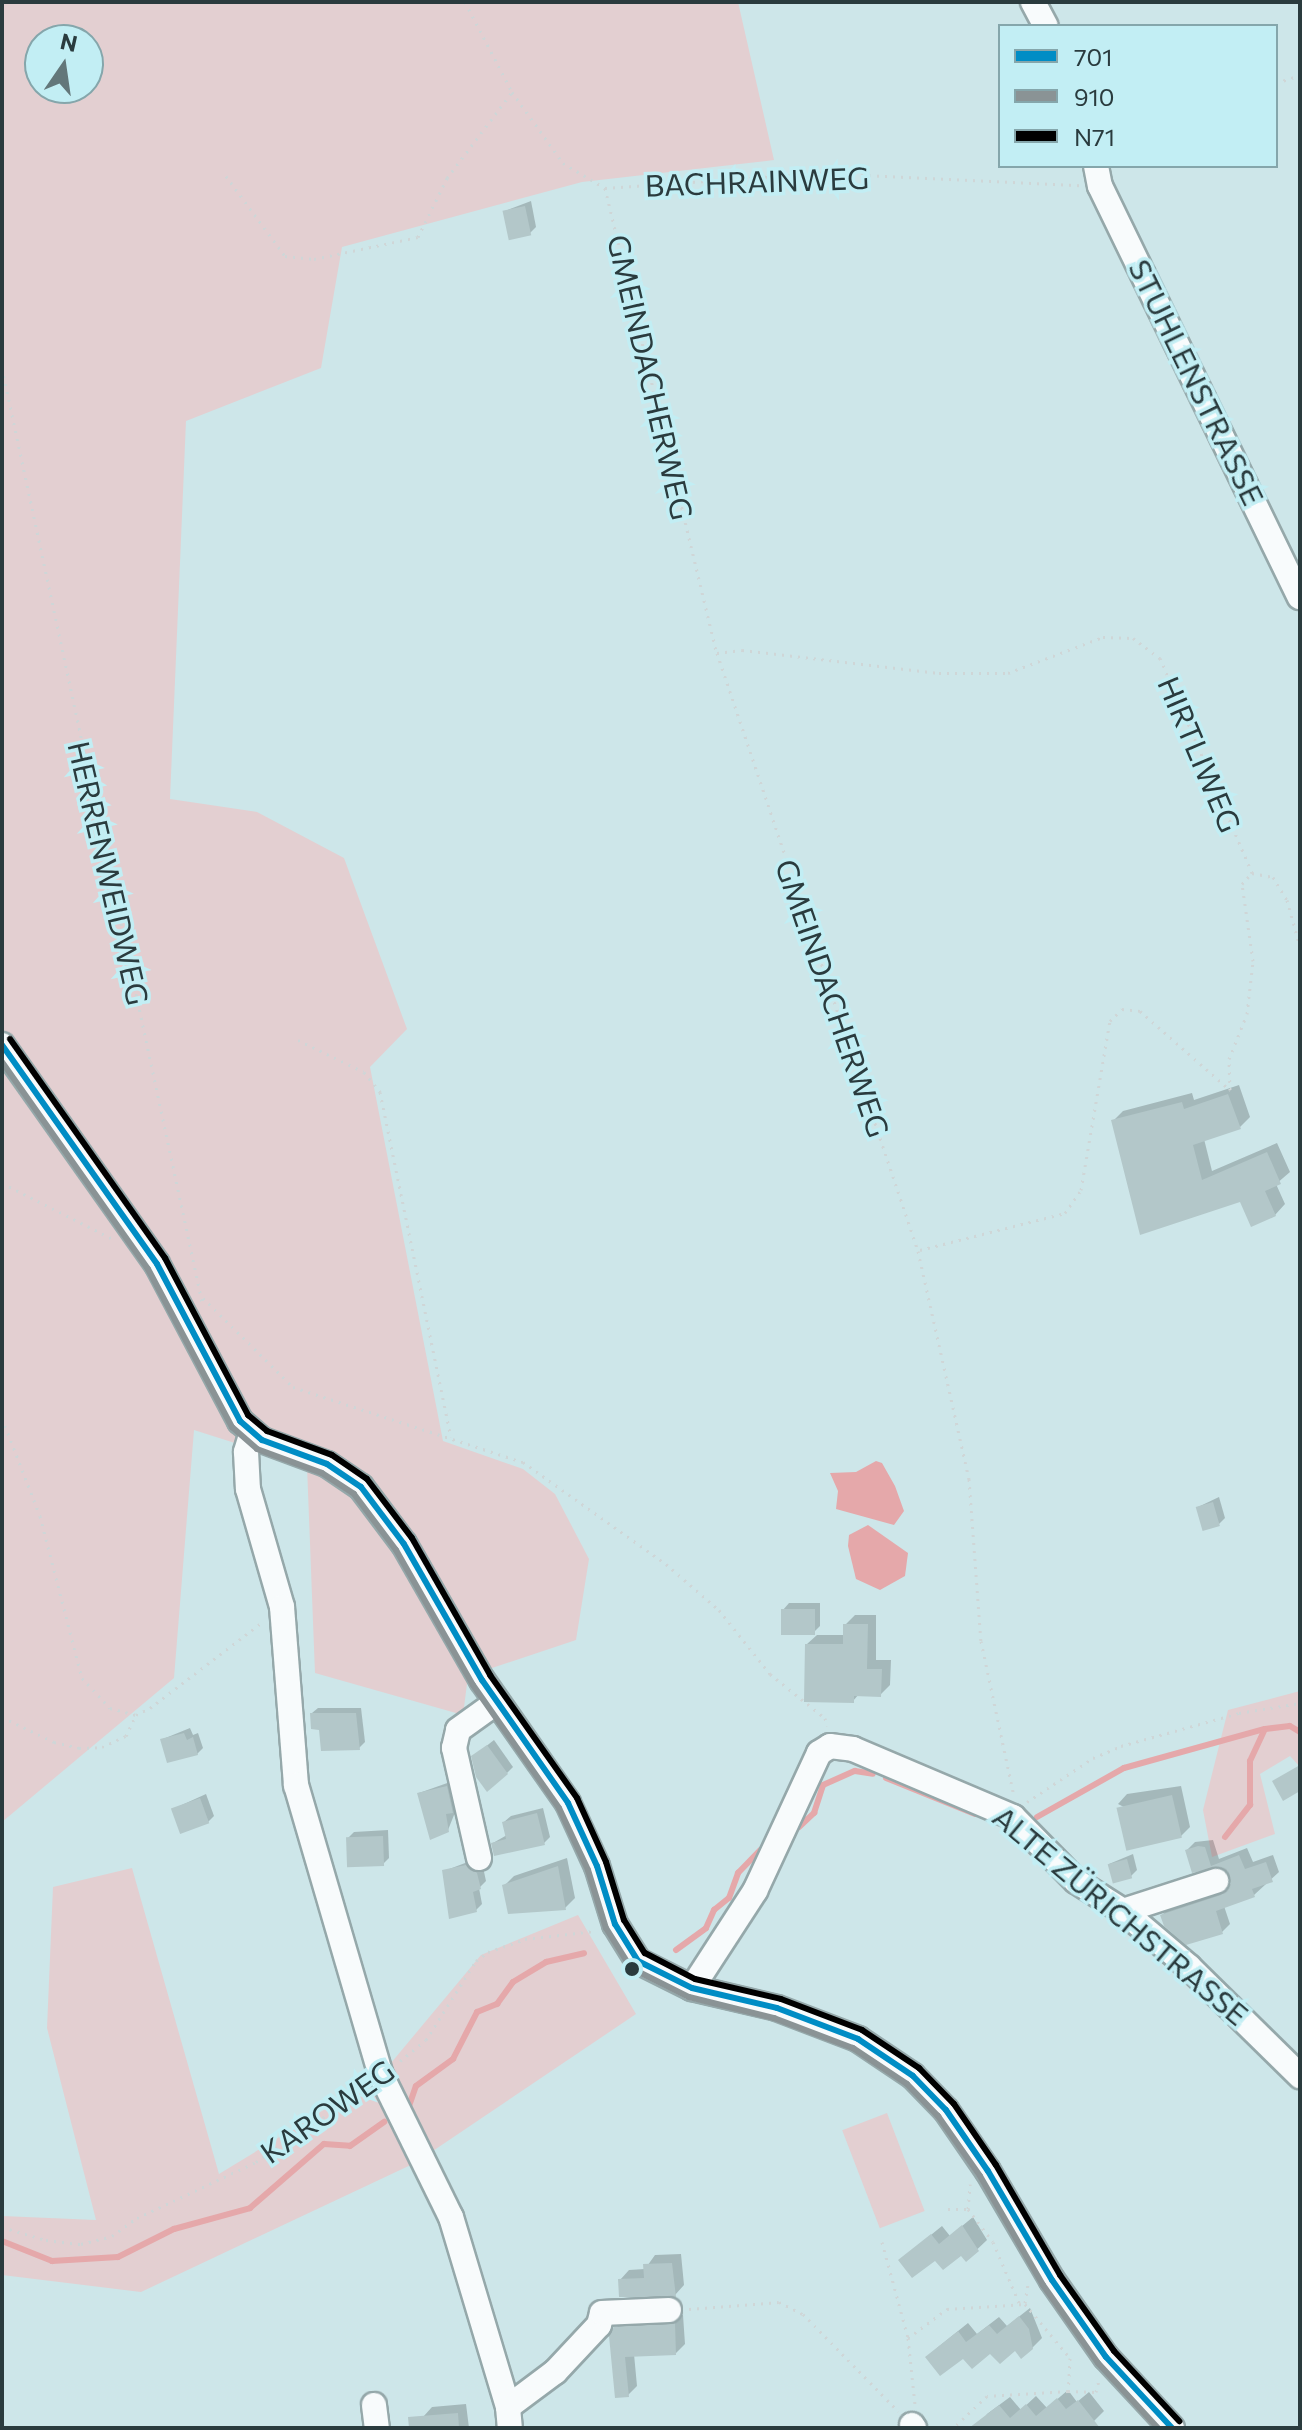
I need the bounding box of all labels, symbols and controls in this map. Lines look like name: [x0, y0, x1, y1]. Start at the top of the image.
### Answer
north arrow: [24, 24, 104, 104]
legend: [998, 24, 1278, 168]
text: N: [58, 27, 80, 57]
text: 701: [1074, 42, 1113, 71]
text: 910: [1074, 82, 1115, 111]
text: N71: [1074, 122, 1115, 151]
street label: BACHRAINWEG: [644, 159, 870, 203]
street label: GMEINDACHERWEG: [601, 231, 701, 523]
street label: STUHLENSTRASSE: [1122, 253, 1272, 511]
street label: HIRTLIWEG: [1151, 671, 1249, 837]
street label: HERRENWEIDWEG: [61, 738, 157, 1008]
street label: GMEINDACHERWEG: [769, 854, 897, 1142]
street label: ALTE ZÜRICHSTRASSE: [986, 1798, 1256, 2032]
unlabelled marker: [624, 1961, 640, 1977]
street label: KAROWEG: [253, 2052, 401, 2170]

